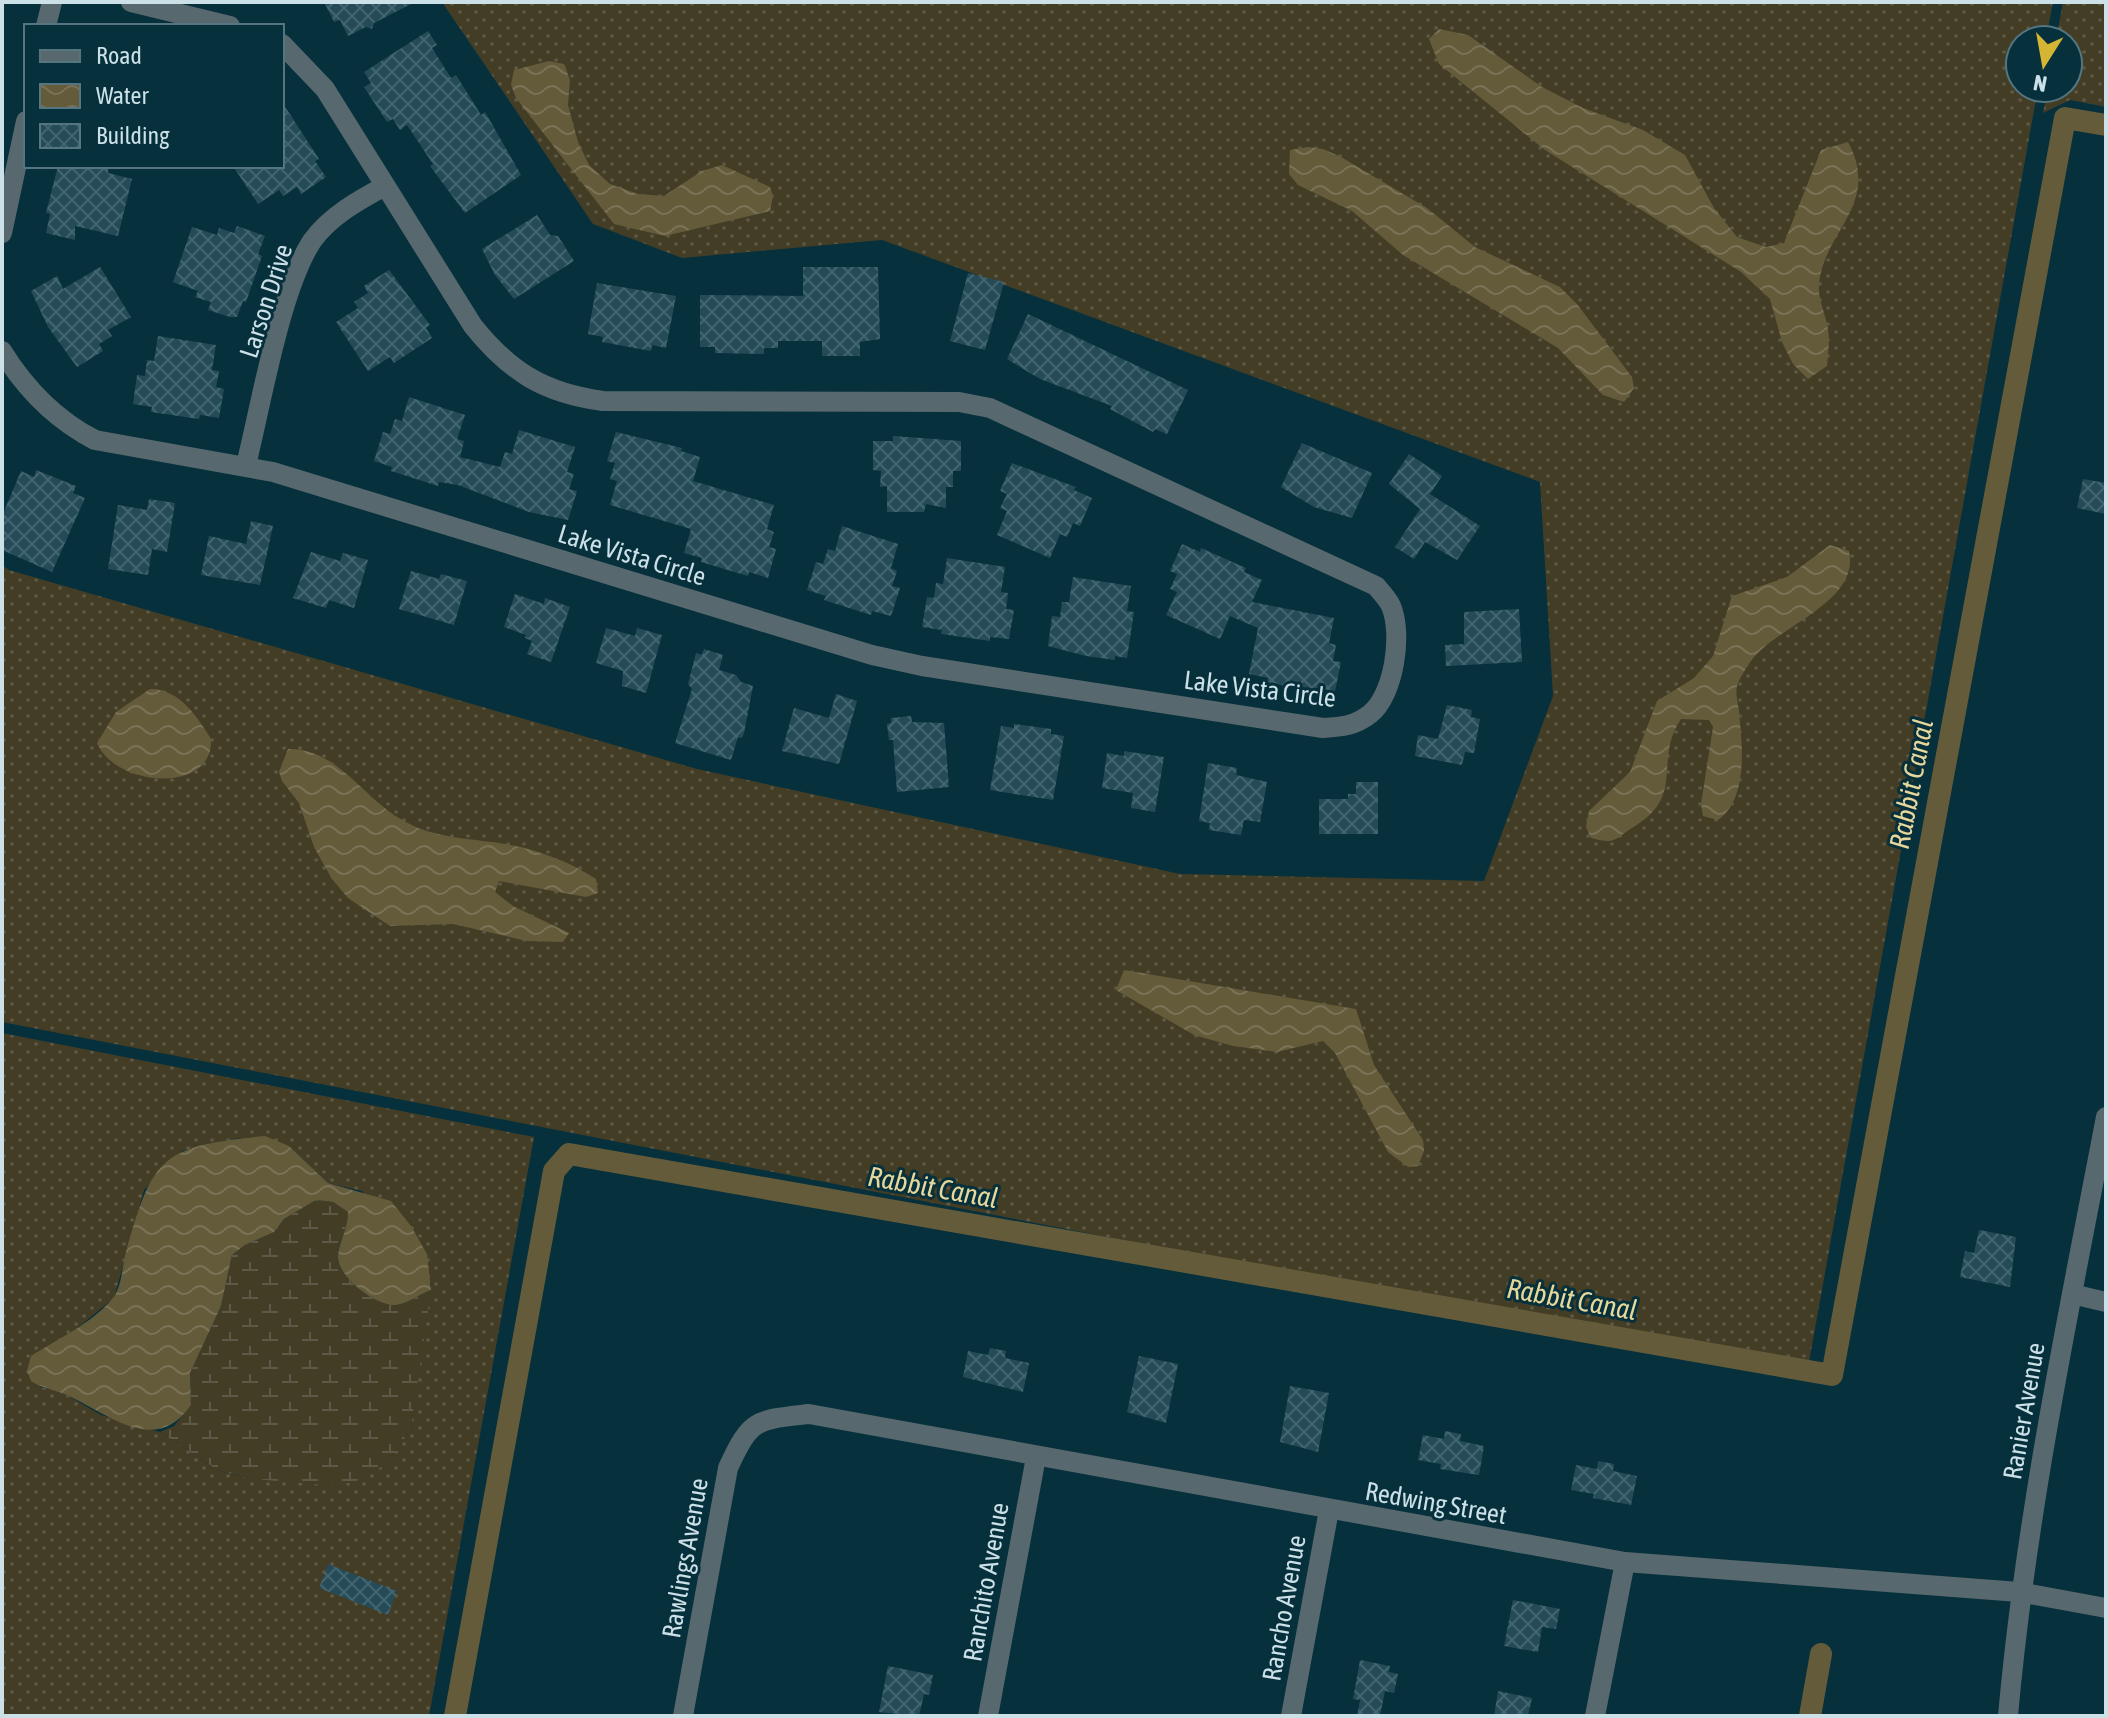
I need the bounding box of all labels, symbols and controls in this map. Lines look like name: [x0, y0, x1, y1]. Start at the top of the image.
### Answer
legend: [24, 24, 284, 168]
north arrow: [2004, 24, 2084, 104]
text: Road: [96, 42, 142, 69]
text: N: [2031, 70, 2049, 98]
text: Water: [96, 82, 149, 109]
text: Building: [96, 122, 170, 149]
street label: Larson Drive: [234, 240, 298, 362]
street label: Lake Vista Circle: [555, 518, 709, 592]
street label: Lake Vista Circle: [1182, 665, 1338, 713]
water label: Rabbit Canal: [1883, 716, 1939, 852]
water label: Rabbit Canal: [865, 1160, 1001, 1214]
water label: Rabbit Canal: [1504, 1272, 1640, 1326]
street label: Ranier Avenue: [1997, 1340, 2051, 1482]
street label: Rawlings Avenue: [656, 1476, 714, 1640]
street label: Redwing Street: [1363, 1476, 1509, 1530]
street label: Ranchito Avenue: [957, 1500, 1015, 1664]
street label: Rancho Avenue: [1256, 1533, 1312, 1683]

